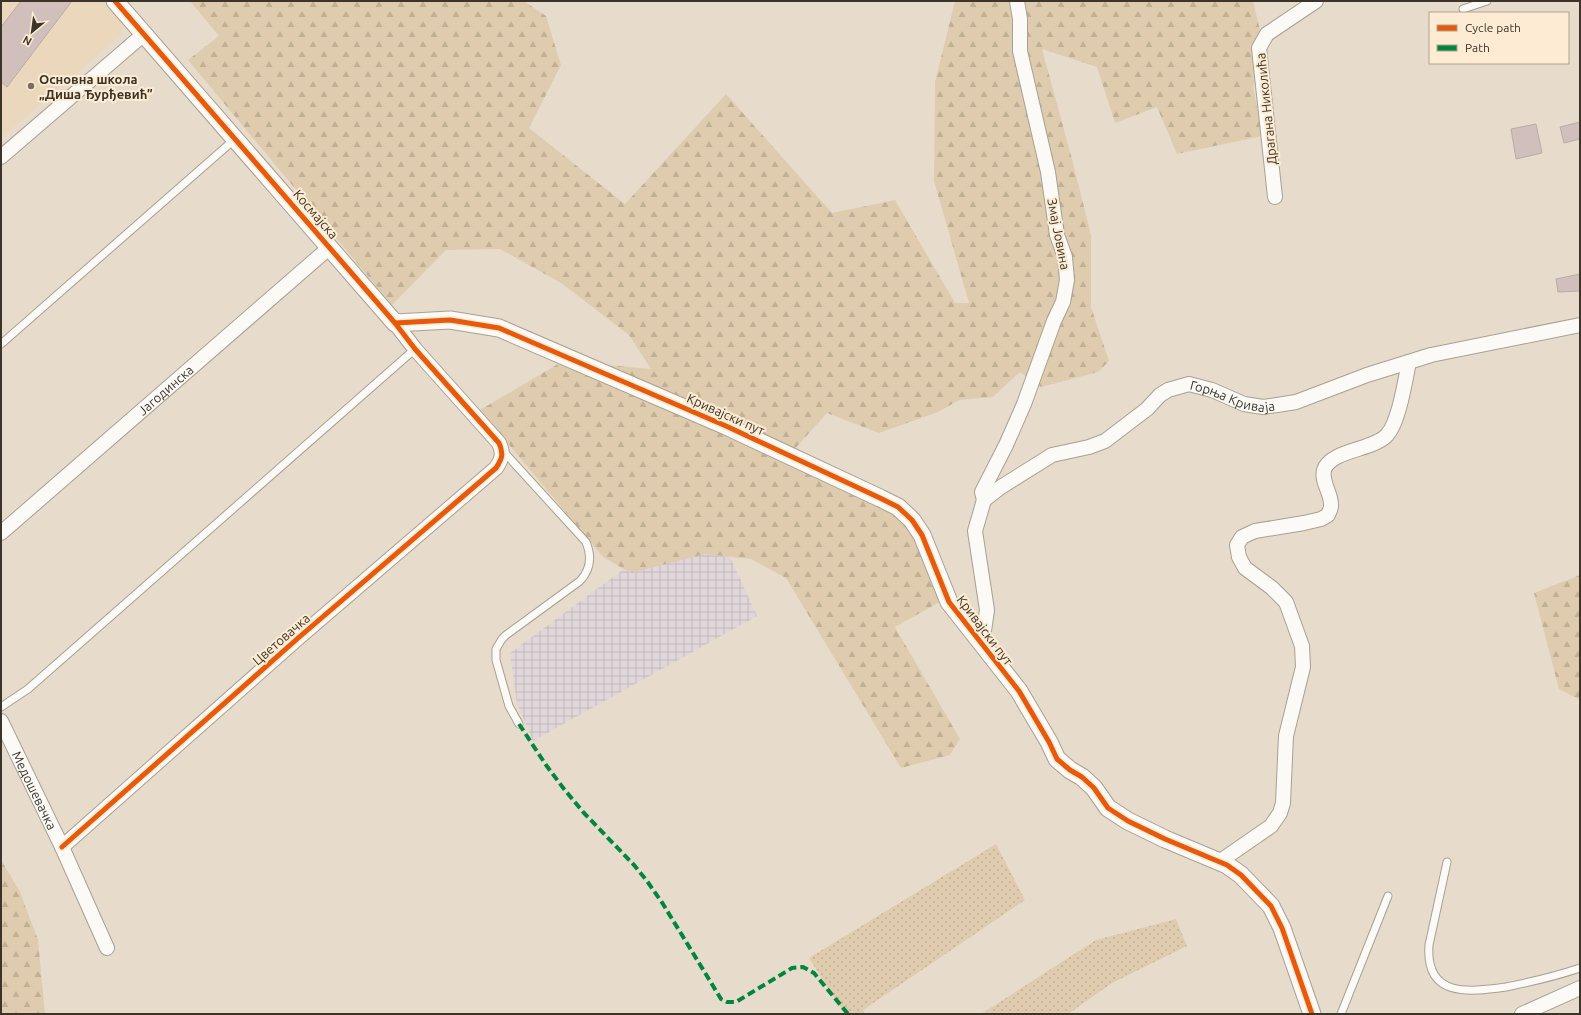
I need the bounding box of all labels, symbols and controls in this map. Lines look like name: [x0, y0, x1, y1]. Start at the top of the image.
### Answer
north arrow: [12, 12, 52, 52]
legend: [1429, 12, 1569, 64]
text: Cycle path: [1465, 21, 1521, 34]
text: N: [21, 34, 34, 48]
text: Path: [1465, 41, 1490, 54]
street label: Драгана Николића: [1253, 52, 1279, 166]
place label: Основна школа „Диша Ђурђевић”: [39, 72, 153, 102]
marker: Основна школа „Диша Ђурђевић”: [26, 81, 36, 91]
street label: Космајска: [291, 187, 341, 241]
street label: Змај Јовина: [1045, 197, 1073, 271]
street label: Јагодинска: [135, 362, 196, 418]
street label: Горња Криваја: [1189, 378, 1276, 414]
street label: Кривајски пут: [685, 391, 767, 437]
street label: Кривајски пут: [954, 592, 1016, 668]
street label: Цветовачка: [250, 610, 312, 668]
street label: Медошевачка: [10, 749, 59, 832]

